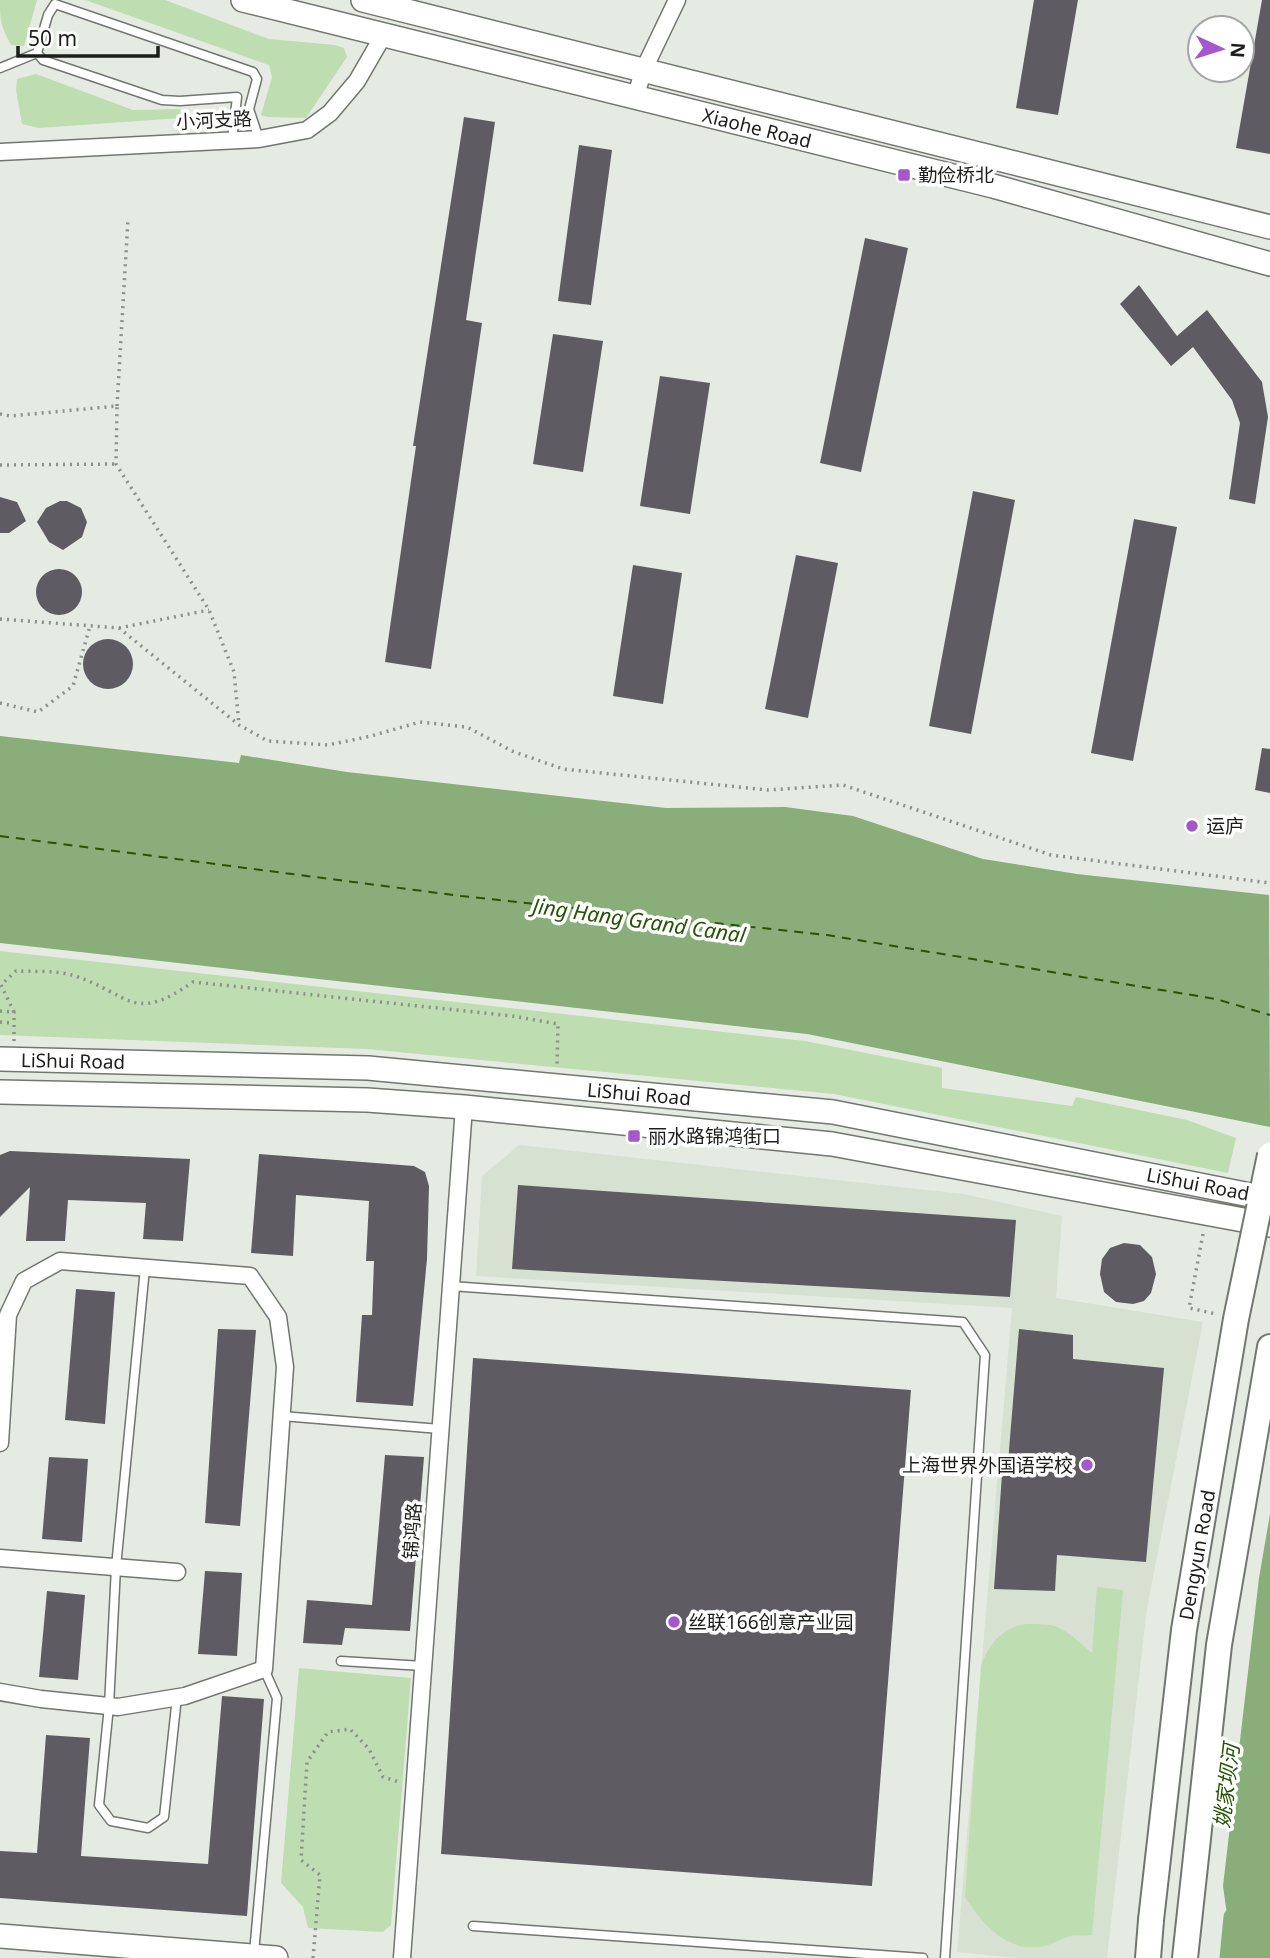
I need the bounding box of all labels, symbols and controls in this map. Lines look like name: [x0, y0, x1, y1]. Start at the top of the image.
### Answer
scale bar: [18, 14, 158, 58]
north arrow: [1186, 14, 1256, 84]
text: 50 m: [28, 24, 77, 52]
text: N: [1224, 42, 1251, 59]
street label: Xiaohe Road: [700, 102, 814, 154]
street label: 小河支路: [175, 105, 253, 135]
place label: 勤俭桥北: [918, 162, 994, 188]
marker: 勤俭桥北: [896, 167, 912, 183]
place label: 运庐: [1206, 813, 1244, 839]
marker: 运庐: [1184, 818, 1200, 834]
water label: Jing Hang Grand Canal: [527, 891, 748, 949]
street label: LiShui Road: [21, 1047, 125, 1075]
street label: LiShui Road: [586, 1077, 692, 1111]
place label: 丽水路锦鸿街口: [648, 1123, 781, 1149]
marker: 丽水路锦鸿街口: [626, 1128, 642, 1144]
street label: LiShui Road: [1144, 1161, 1252, 1207]
place label: 上海世界外国语学校: [902, 1452, 1073, 1478]
marker: 上海世界外国语学校: [1079, 1457, 1095, 1473]
street label: Dengyun Road: [1173, 1488, 1221, 1622]
street label: 锦鸿路: [397, 1502, 427, 1560]
place label: 丝联166创意产业园: [688, 1609, 854, 1635]
marker: 丝联166创意产业园: [666, 1614, 682, 1630]
water label: 姚家坝河: [1207, 1739, 1246, 1829]

